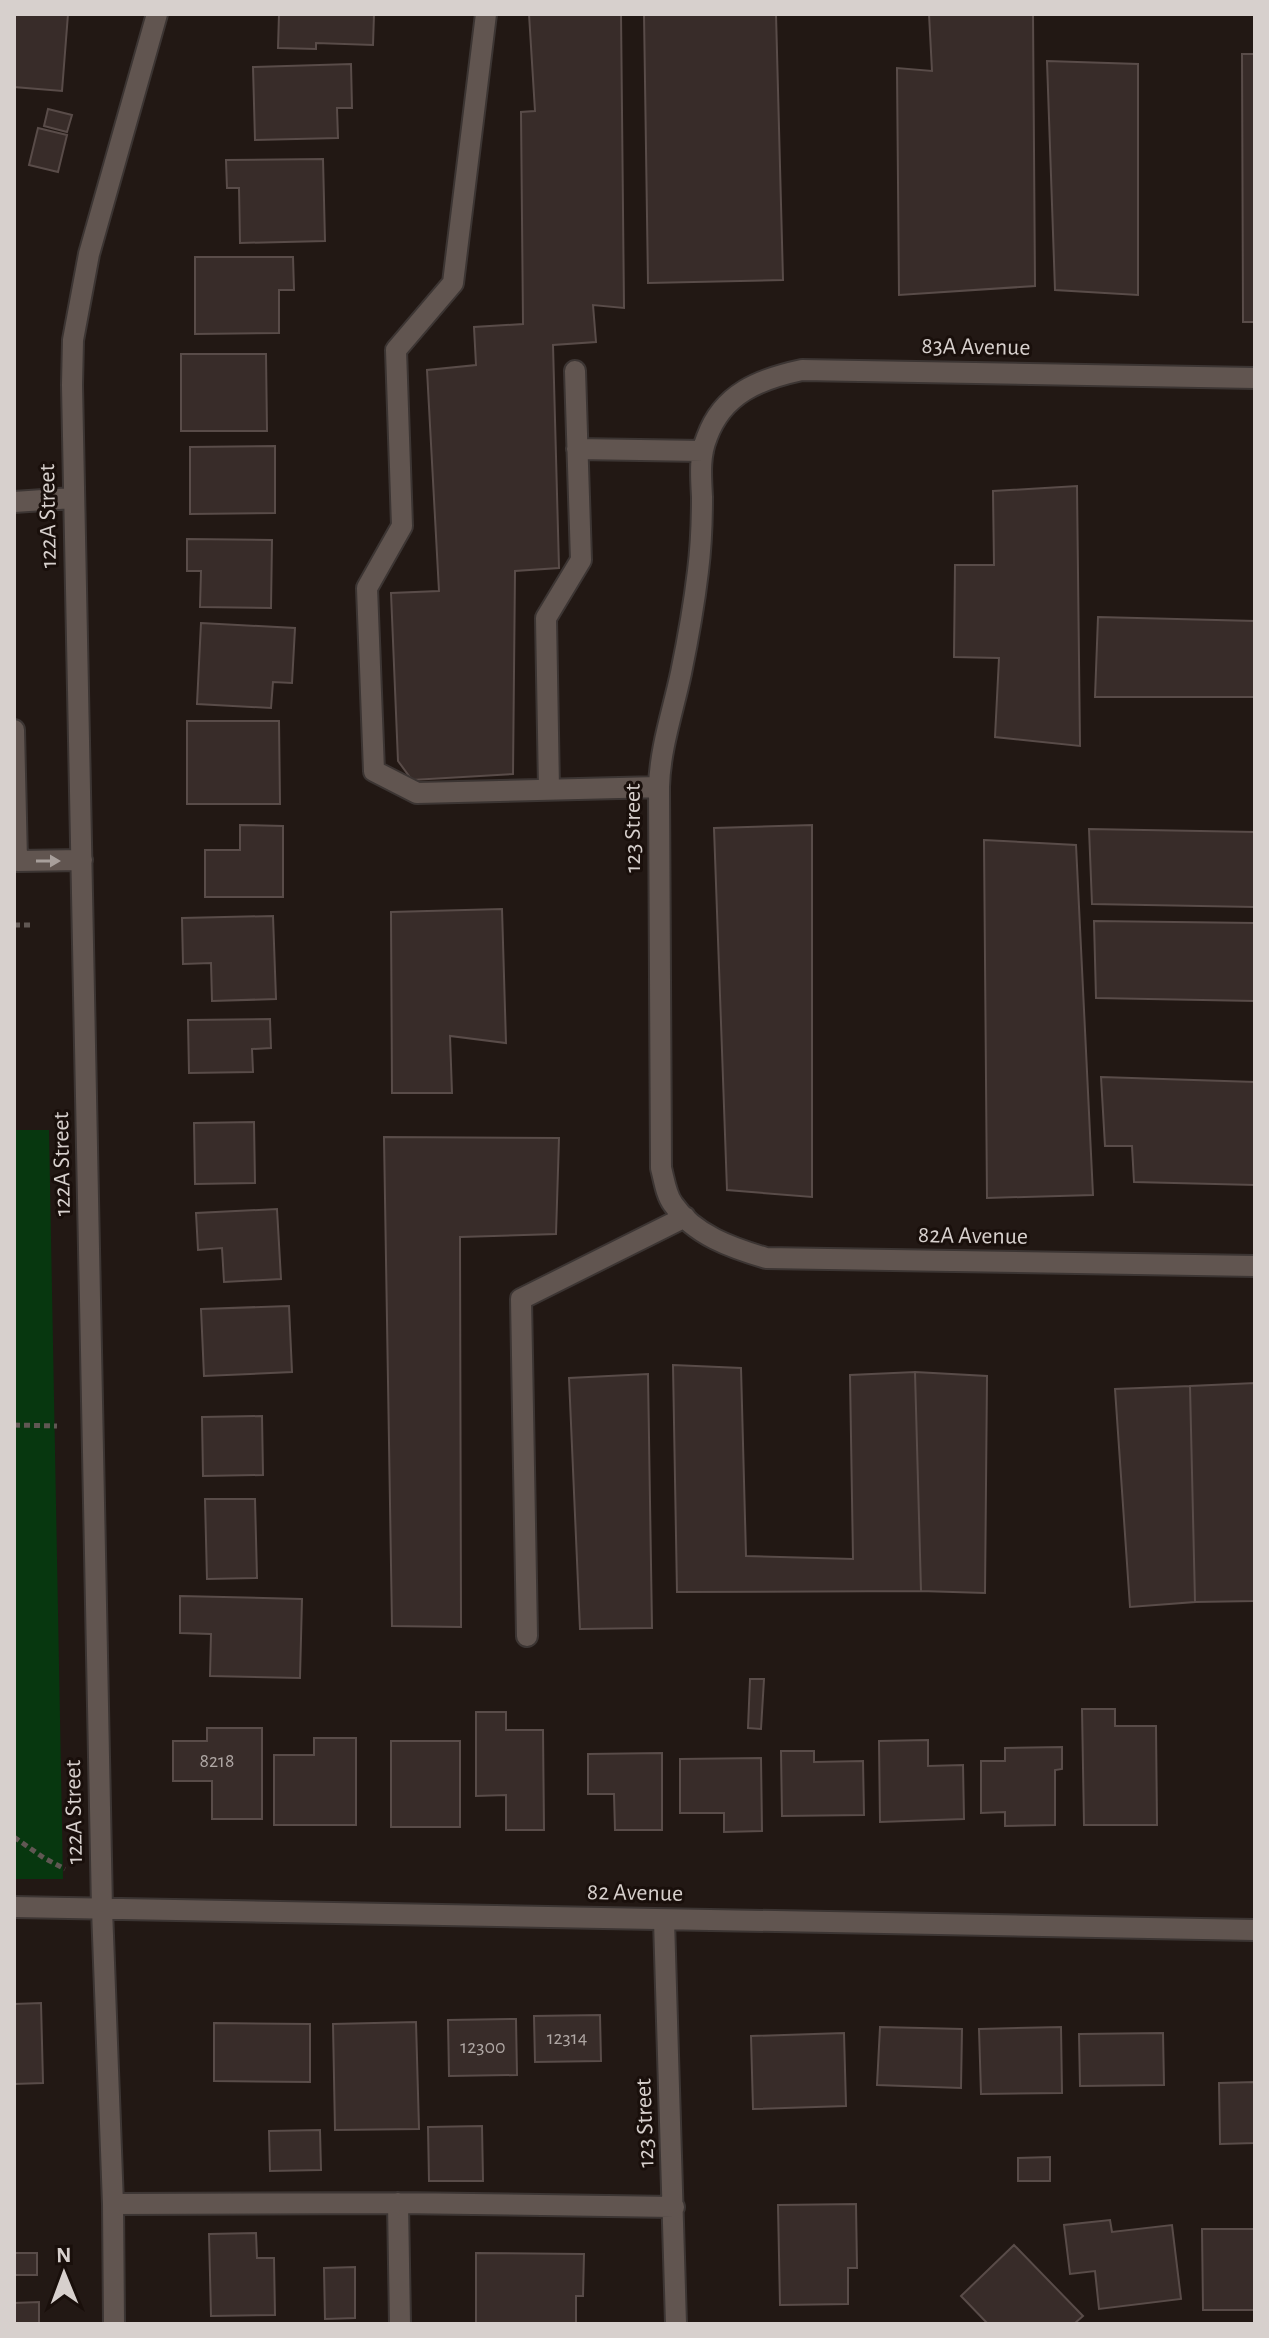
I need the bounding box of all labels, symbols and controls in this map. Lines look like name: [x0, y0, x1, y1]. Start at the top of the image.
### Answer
street label: 83A Avenue: [921, 334, 1031, 360]
street label: 122A Street: [35, 463, 61, 568]
street label: 123 Street: [621, 783, 645, 873]
one-way arrow: [36, 855, 61, 867]
street label: 122A Street: [49, 1111, 75, 1216]
street label: 82A Avenue: [918, 1223, 1028, 1249]
house number: 8218: [200, 1751, 234, 1771]
street label: 122A Street: [61, 1759, 87, 1864]
street label: 82 Avenue: [587, 1880, 683, 1906]
house number: 12314: [547, 2028, 587, 2048]
house number: 12300: [460, 2037, 506, 2057]
street label: 123 Street: [631, 2078, 659, 2168]
north arrow: [24, 2234, 104, 2314]
text: N: [56, 2244, 72, 2266]

